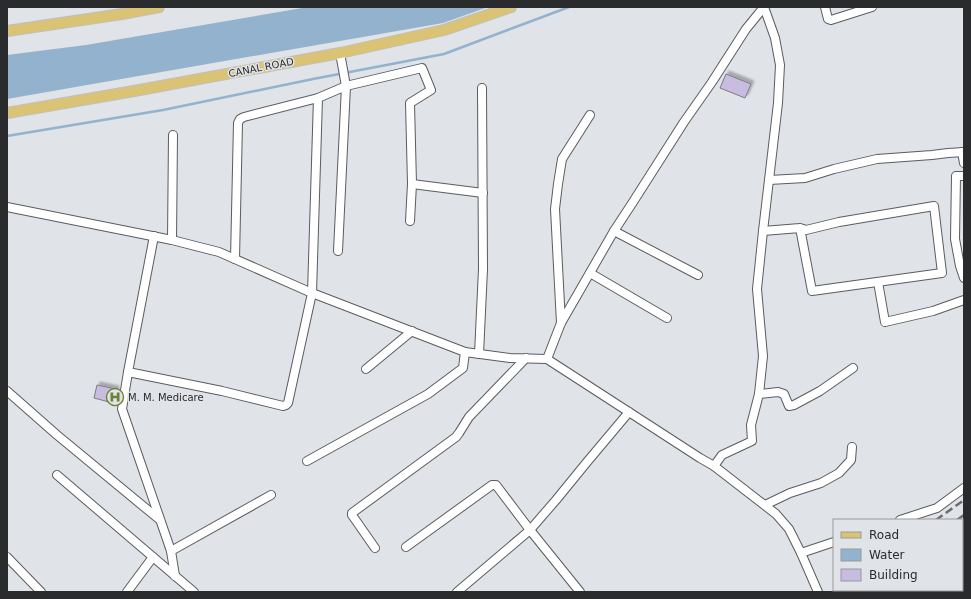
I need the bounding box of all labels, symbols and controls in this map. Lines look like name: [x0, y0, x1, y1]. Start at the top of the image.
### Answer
street label: CANAL ROAD: [228, 56, 295, 79]
hospital icon: M. M. Medicare: [105, 387, 125, 407]
place label: M. M. Medicare: [128, 392, 204, 403]
legend: [833, 519, 963, 591]
text: Road: [869, 528, 899, 542]
text: Water: [869, 548, 905, 562]
text: Building: [869, 568, 918, 582]

